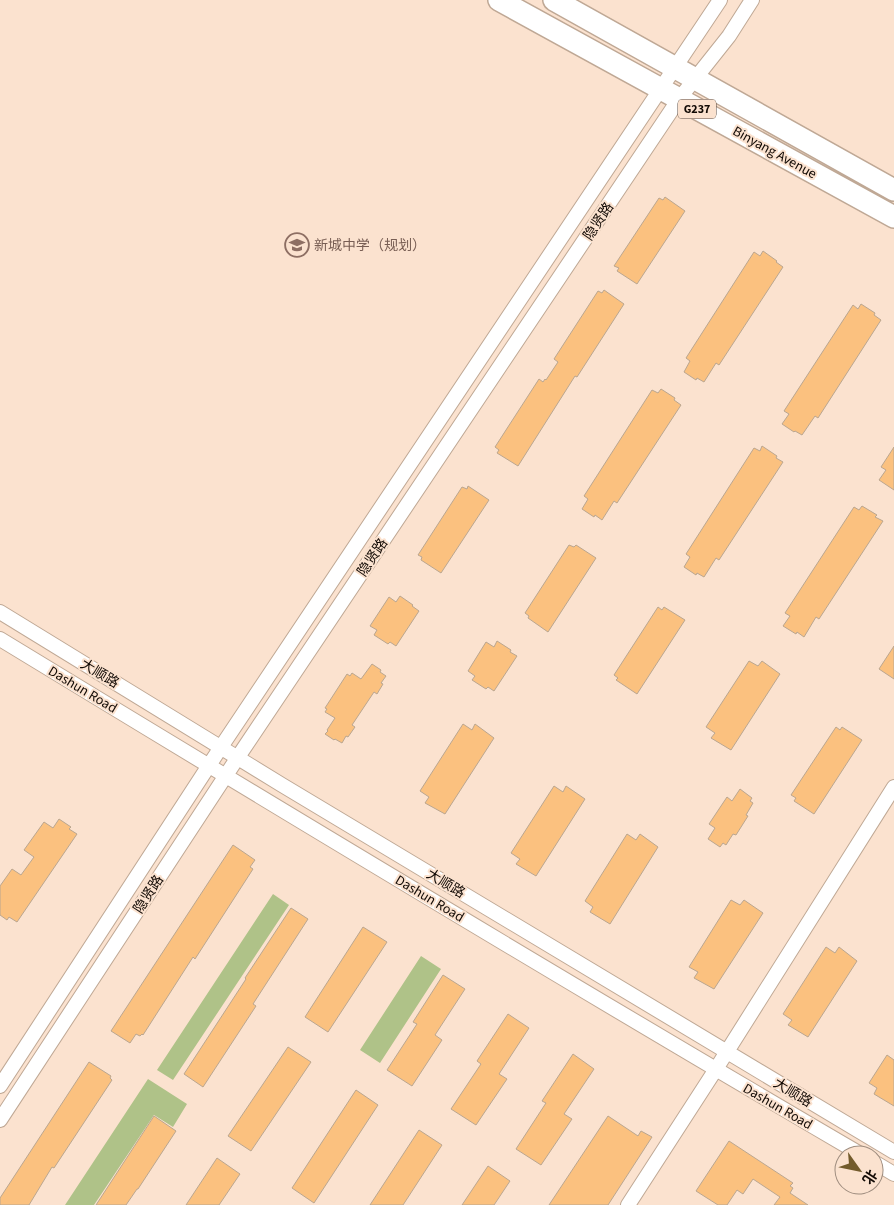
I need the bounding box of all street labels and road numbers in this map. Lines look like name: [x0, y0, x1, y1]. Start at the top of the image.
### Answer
road number: G237: [678, 100, 716, 118]
street label: Binyang Avenue: [729, 122, 820, 184]
street label: 隐贤路: [579, 199, 619, 245]
street label: 隐贤路: [353, 535, 393, 581]
street label: 大顺路: [76, 654, 123, 693]
street label: Dashun Road: [44, 661, 121, 718]
street label: 大顺路: [422, 864, 469, 903]
street label: Dashun Road: [391, 870, 468, 927]
street label: 隐贤路: [129, 871, 169, 918]
street label: 大顺路: [769, 1073, 816, 1112]
street label: Dashun Road: [739, 1079, 816, 1135]

